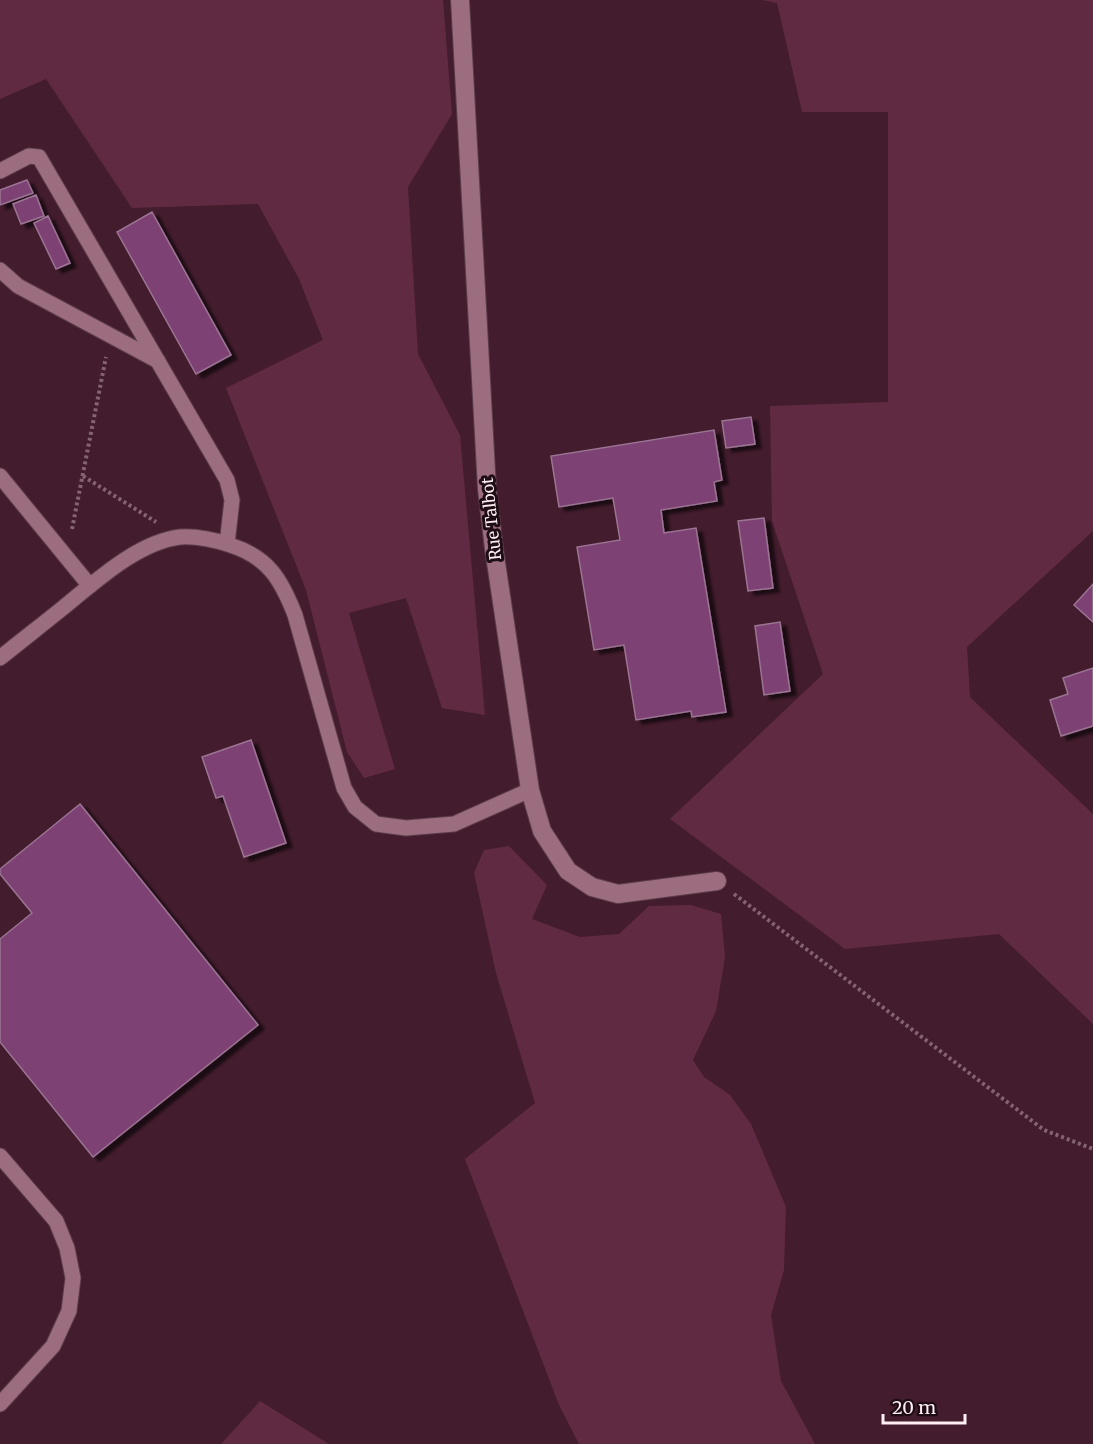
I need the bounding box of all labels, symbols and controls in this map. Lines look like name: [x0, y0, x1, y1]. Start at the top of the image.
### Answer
street label: Rue Talbot: [477, 476, 505, 561]
scale bar: [883, 1387, 966, 1425]
text: 20 m: [892, 1396, 936, 1419]

